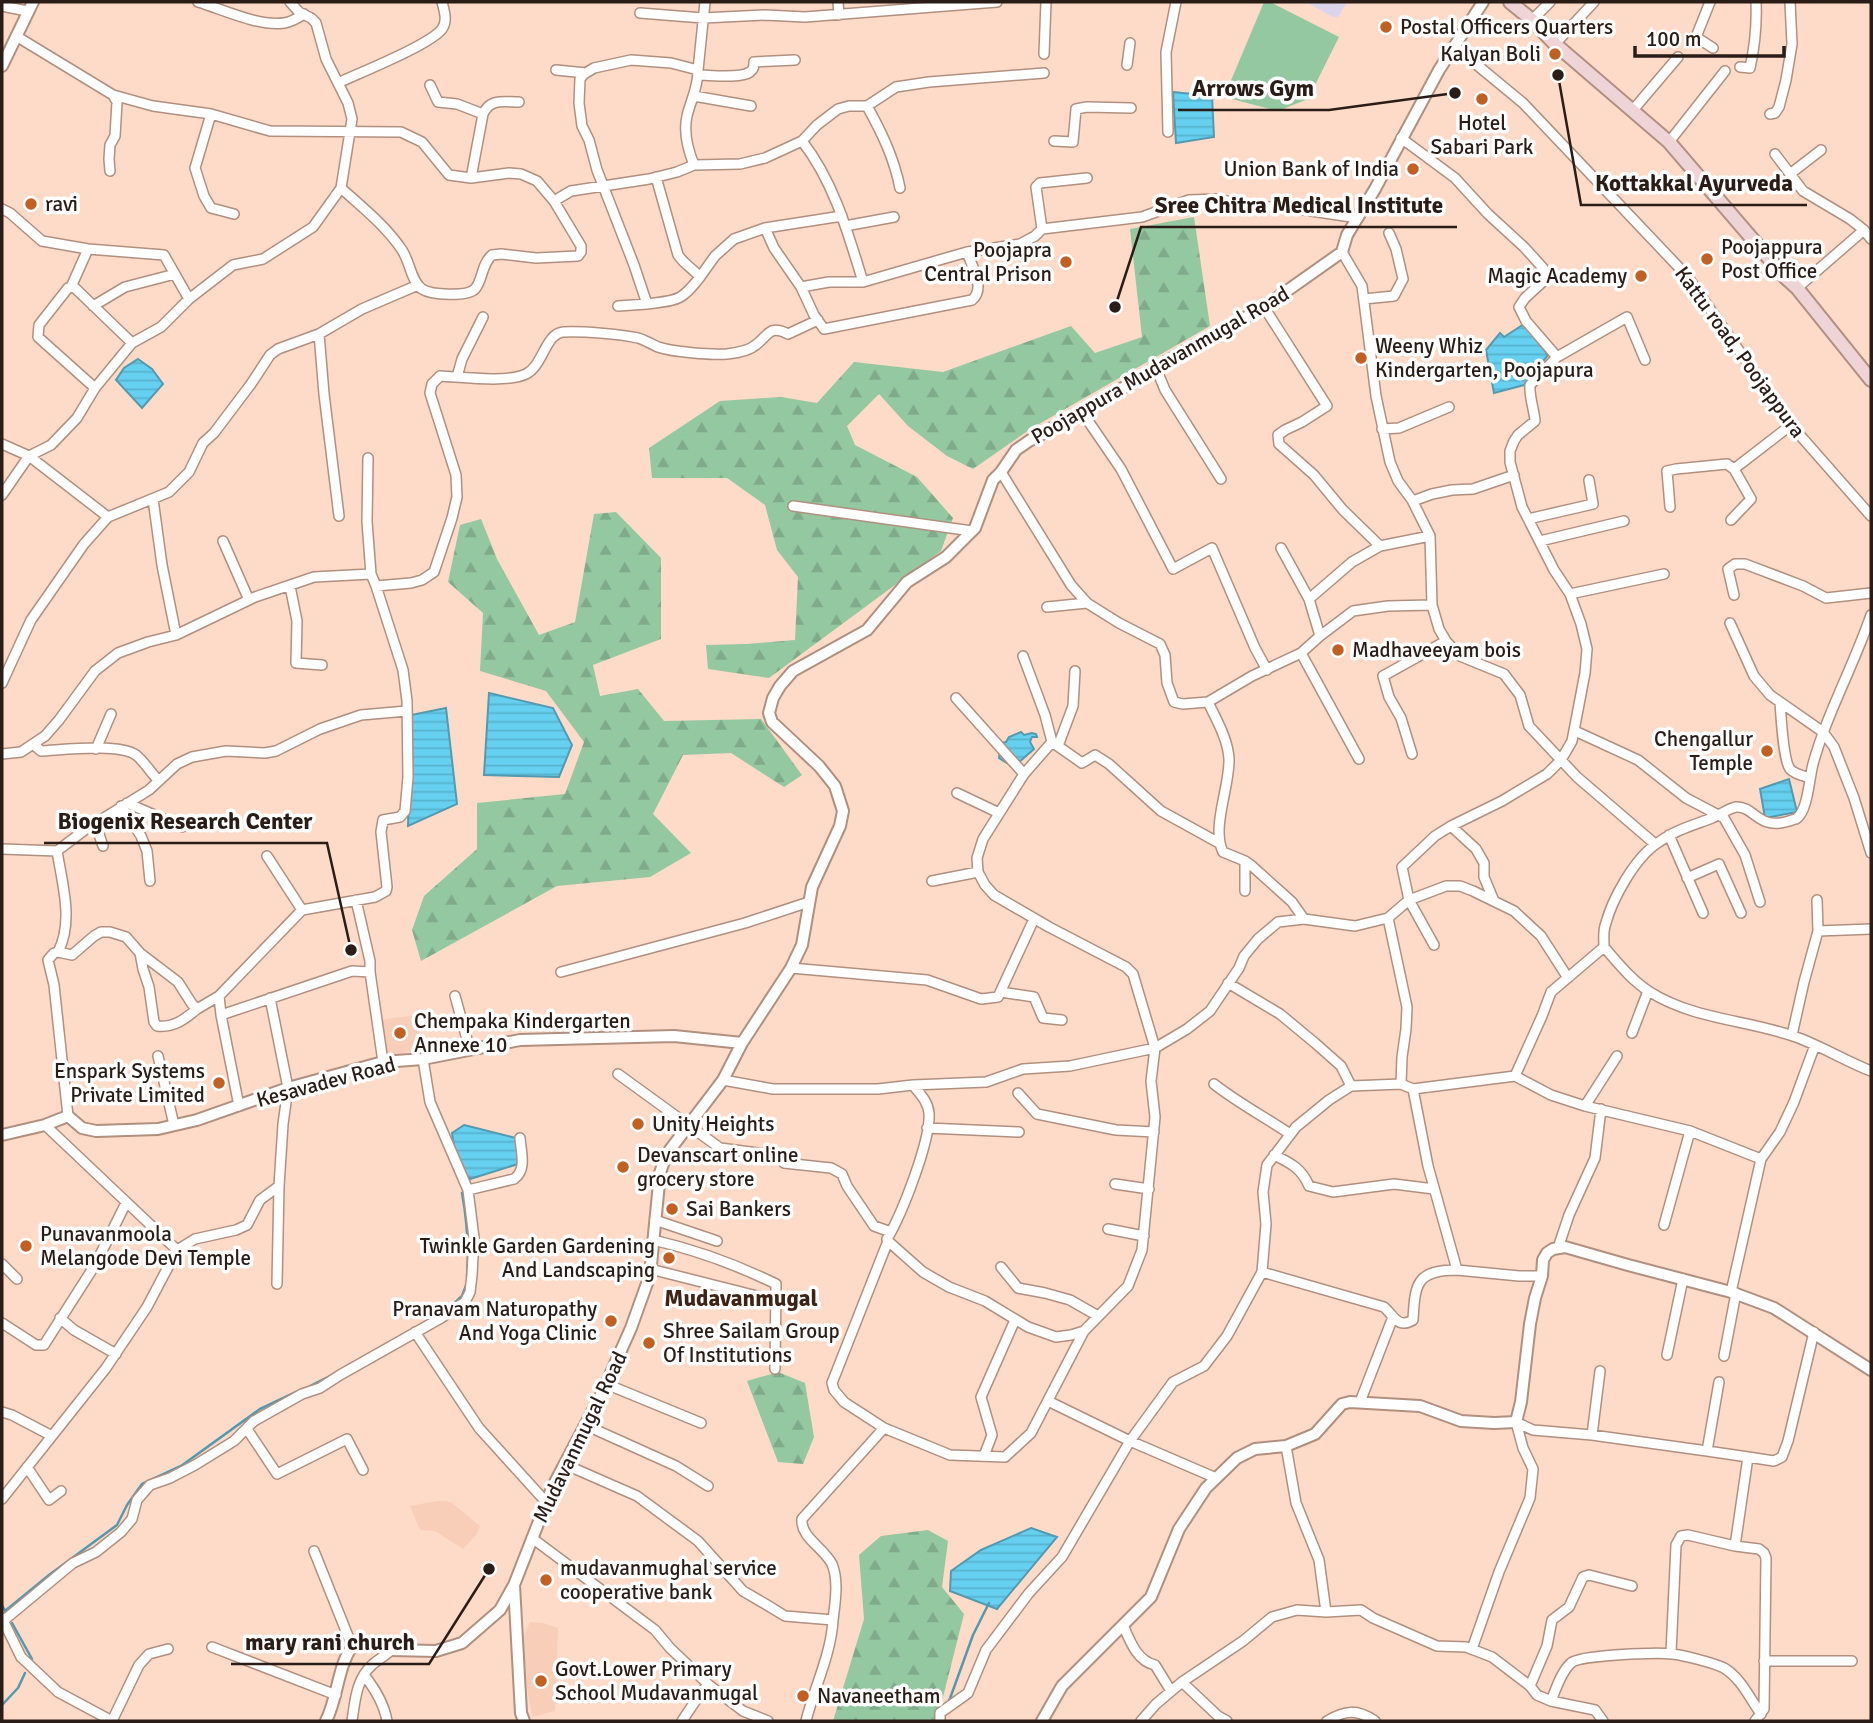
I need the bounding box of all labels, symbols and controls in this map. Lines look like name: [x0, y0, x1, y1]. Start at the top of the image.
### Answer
place label: Postal Officers Quarters: [1400, 14, 1613, 40]
scale bar: [1635, 14, 1784, 58]
marker: Postal Officers Quarters: [1378, 19, 1394, 35]
text: 100 m: [1646, 26, 1701, 52]
place label: Kalyan Boli: [1440, 41, 1541, 67]
marker: Kalyan Boli: [1547, 46, 1563, 62]
callout: Arrows Gym: [1178, 66, 1329, 110]
text: Arrows Gym: [1192, 74, 1314, 103]
marker: Hotel Sabari Park: [1474, 91, 1490, 107]
place label: Hotel Sabari Park: [1431, 110, 1534, 160]
place label: Union Bank of India: [1223, 156, 1399, 182]
marker: Union Bank of India: [1405, 161, 1421, 177]
callout: Kottakkal Ayurveda: [1581, 161, 1807, 205]
text: Kottakkal Ayurveda: [1595, 169, 1793, 198]
callout: Sree Chitra Medical Institute: [1141, 183, 1457, 227]
place label: ravi: [45, 191, 78, 217]
text: Sree Chitra Medical Institute: [1155, 191, 1443, 220]
marker: ravi: [23, 196, 39, 212]
place label: Poojappura Post Office: [1721, 234, 1823, 284]
place label: Poojapra Central Prison: [924, 237, 1052, 287]
marker: Poojappura Post Office: [1699, 251, 1715, 267]
marker: Poojapra Central Prison: [1058, 254, 1074, 270]
street label: Kattu road, Poojappura: [1669, 261, 1811, 443]
place label: Magic Academy: [1487, 263, 1627, 289]
marker: Magic Academy: [1633, 268, 1649, 284]
street label: Poojappura Mudavanmugal Road: [1026, 280, 1294, 450]
place label: Weeny Whiz Kindergarten, Poojapura: [1375, 333, 1594, 383]
marker: Weeny Whiz Kindergarten, Poojapura: [1353, 350, 1369, 366]
place label: Madhaveeyam bois: [1352, 637, 1521, 663]
marker: Madhaveeyam bois: [1330, 642, 1346, 658]
place label: Chengallur Temple: [1654, 726, 1753, 776]
marker: Chengallur Temple: [1759, 743, 1775, 759]
callout: Biogenix Research Center: [44, 799, 327, 843]
text: Biogenix Research Center: [57, 807, 313, 836]
place label: Chempaka Kindergarten Annexe 10: [414, 1008, 631, 1058]
marker: Chempaka Kindergarten Annexe 10: [392, 1025, 408, 1041]
street label: Kesavadev Road: [254, 1051, 398, 1113]
place label: Enspark Systems Private Limited: [54, 1058, 205, 1108]
marker: Enspark Systems Private Limited: [211, 1075, 227, 1091]
place label: Unity Heights: [652, 1111, 774, 1137]
marker: Unity Heights: [630, 1116, 646, 1132]
place label: Devanscart online grocery store: [637, 1142, 798, 1192]
marker: Devanscart online grocery store: [615, 1159, 631, 1175]
place label: Sai Bankers: [686, 1196, 791, 1222]
marker: Sai Bankers: [664, 1201, 680, 1217]
place label: Punavanmoola Melangode Devi Temple: [40, 1221, 251, 1271]
place label: Twinkle Garden Gardening And Landscaping: [420, 1233, 655, 1283]
marker: Punavanmoola Melangode Devi Temple: [18, 1238, 34, 1254]
marker: Twinkle Garden Gardening And Landscaping: [661, 1250, 677, 1266]
district label: Mudavanmugal: [664, 1284, 818, 1313]
place label: Pranavam Naturopathy And Yoga Clinic: [392, 1296, 597, 1346]
marker: Pranavam Naturopathy And Yoga Clinic: [603, 1313, 619, 1329]
place label: Shree Sailam Group Of Institutions: [663, 1318, 840, 1368]
marker: Shree Sailam Group Of Institutions: [641, 1335, 657, 1351]
street label: Mudavanmugal Road: [527, 1347, 633, 1527]
place label: mudavanmughal service cooperative bank: [560, 1555, 777, 1605]
marker: mudavanmughal service cooperative bank: [538, 1572, 554, 1588]
callout: mary rani church: [231, 1620, 429, 1664]
text: mary rani church: [245, 1628, 415, 1657]
place label: Govt.Lower Primary School Mudavanmugal: [555, 1656, 758, 1706]
marker: Govt.Lower Primary School Mudavanmugal: [533, 1673, 549, 1689]
place label: Navaneetham: [817, 1683, 940, 1709]
marker: Navaneetham: [795, 1688, 811, 1704]

